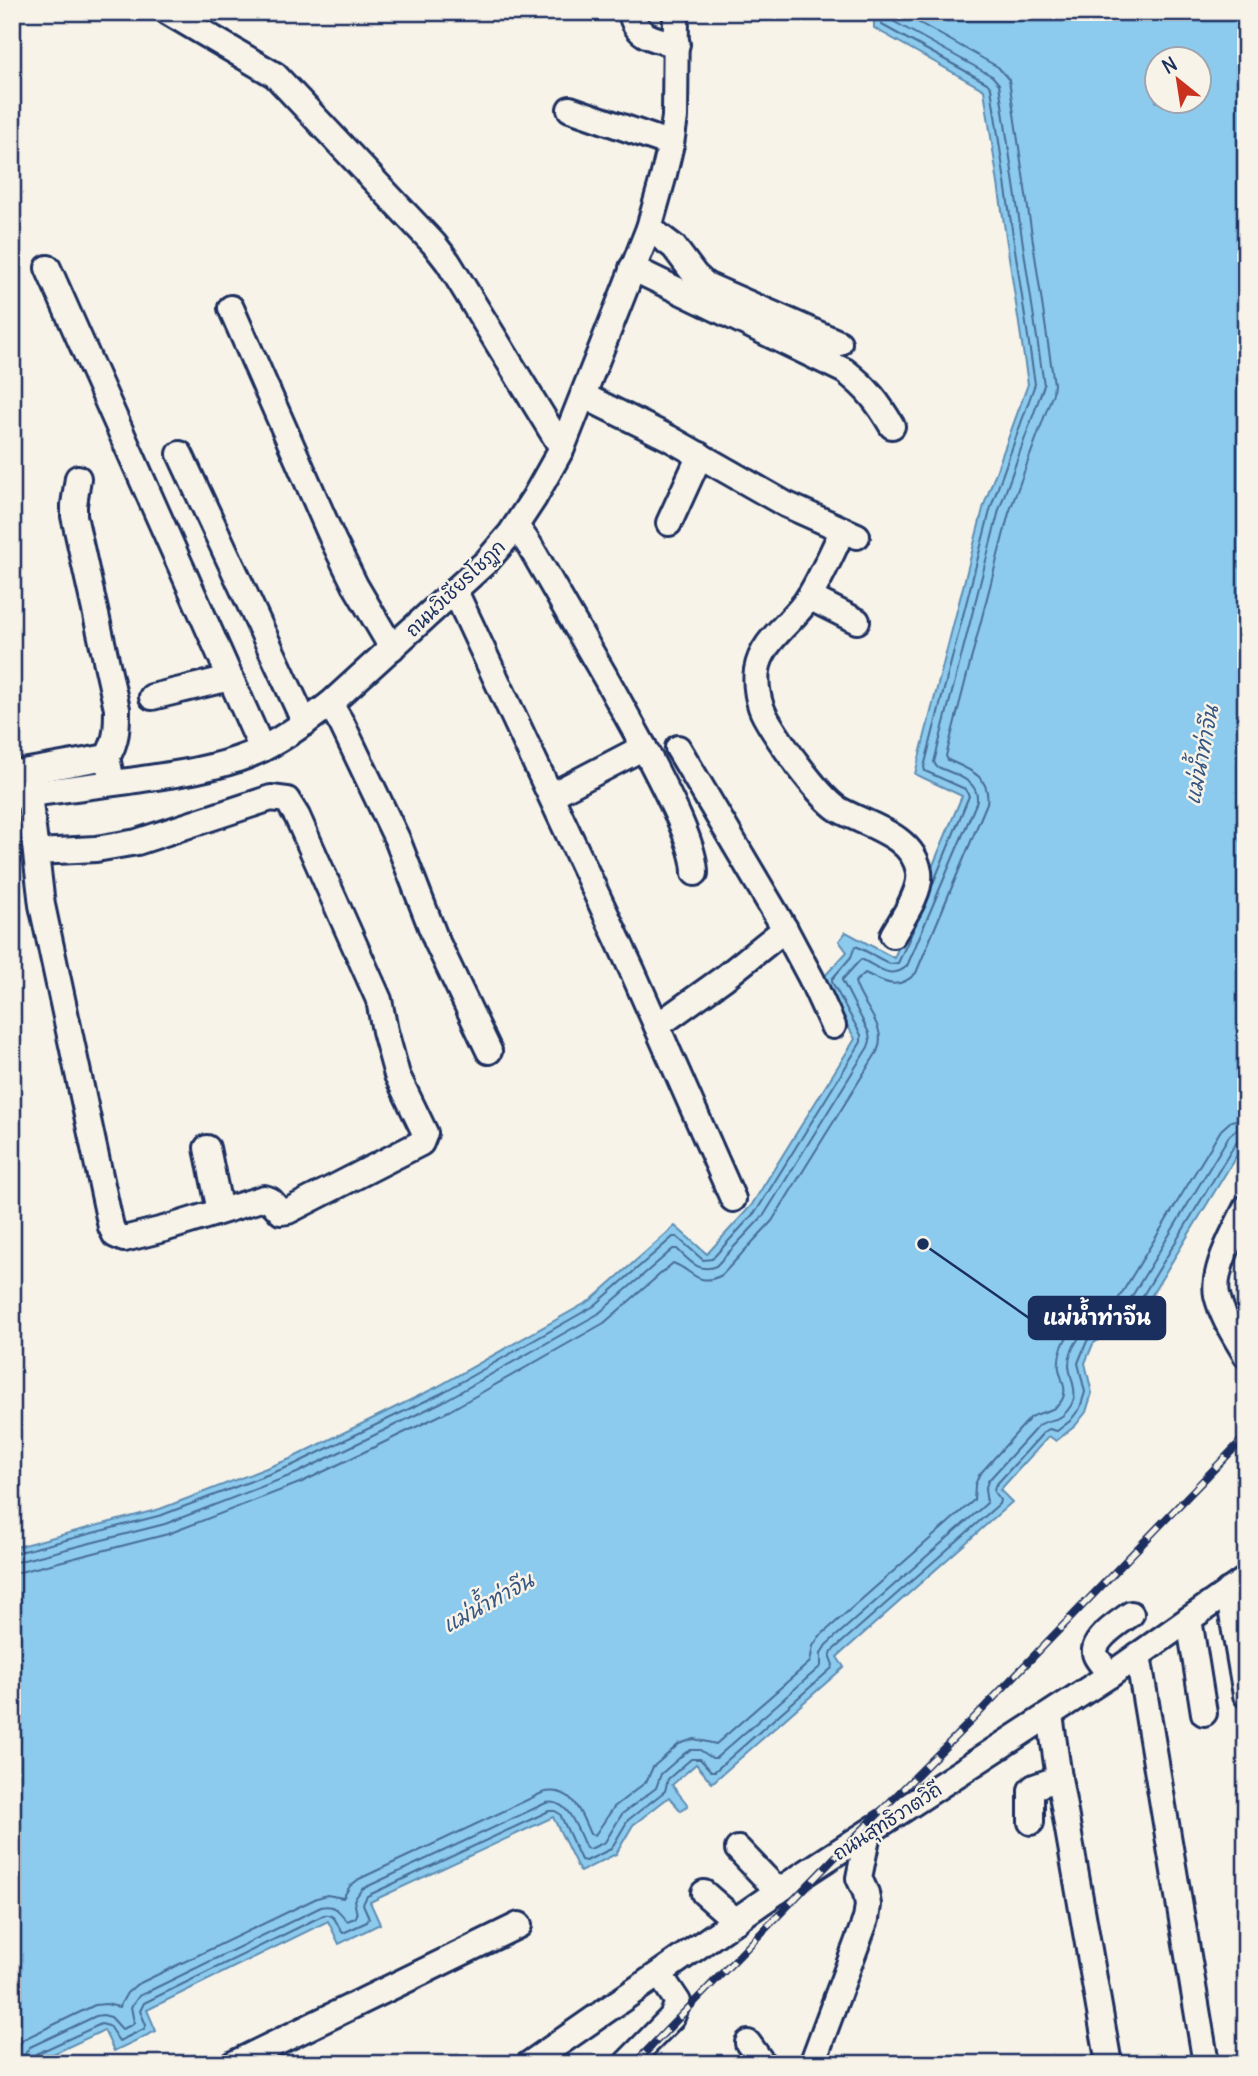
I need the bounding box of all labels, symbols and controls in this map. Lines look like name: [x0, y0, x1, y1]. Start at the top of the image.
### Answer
north arrow: [1142, 46, 1212, 116]
text: N: [1158, 52, 1181, 79]
street label: ถนนวิเชียรโชฎก: [400, 534, 511, 642]
water label: แม่น้ำท่าจีน: [1173, 701, 1224, 807]
callout: แม่น้ำท่าจีน: [1029, 1297, 1165, 1339]
text: แม่น้ำท่าจีน: [1043, 1297, 1151, 1331]
water label: แม่น้ำท่าจีน: [435, 1561, 539, 1639]
street label: ถนนสุทธิวาตวิถี: [828, 1777, 948, 1868]

